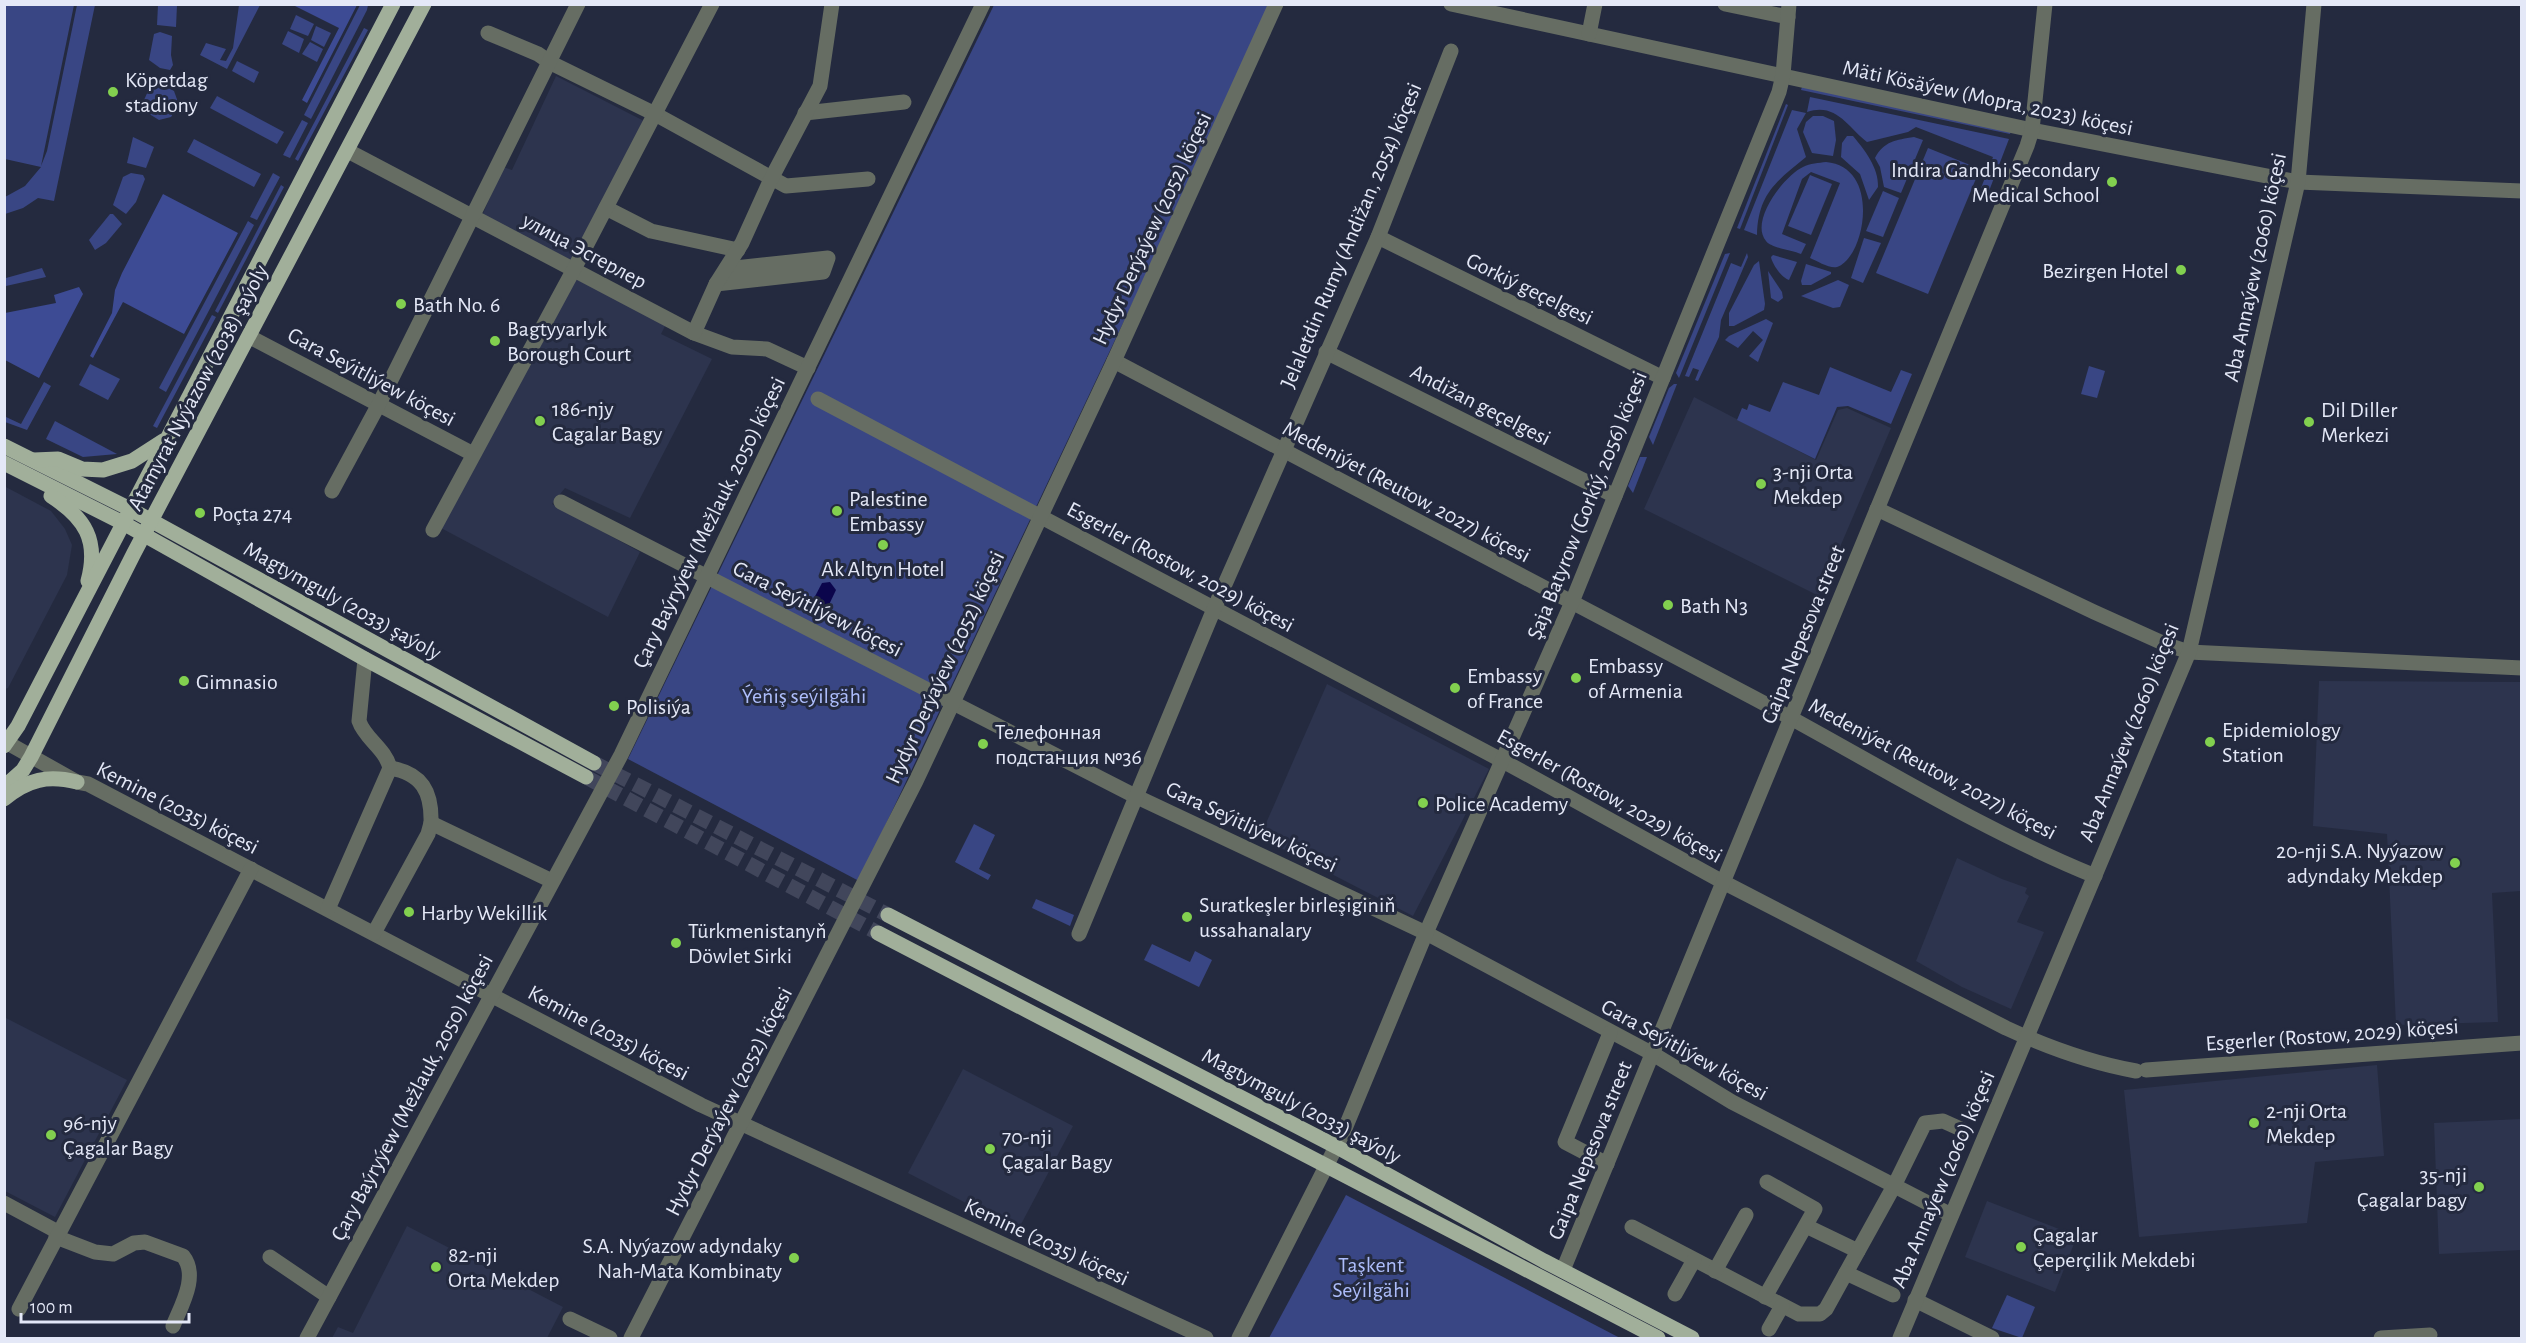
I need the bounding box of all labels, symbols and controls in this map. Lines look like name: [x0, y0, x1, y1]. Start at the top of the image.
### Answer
street label: Mäti Kösäýew (Mopra, 2023) köçesi: [1841, 56, 2135, 140]
place label: Köpetdag stadiony: [125, 69, 208, 116]
street label: Jelaletdin Rumy (Andižan, 2054) köçesi: [1276, 80, 1425, 391]
marker: Köpetdag stadiony: [106, 85, 120, 99]
street label: Hydyr Derýaýew (2052) köçesi: [1088, 109, 1215, 348]
street label: Aba Annaýew (2060) köçesi: [2220, 151, 2290, 384]
place label: Indira Gandhi Secondary Medical School: [1891, 159, 2101, 206]
marker: Indira Gandhi Secondary Medical School: [2105, 175, 2119, 189]
street label: улица Эсгерлер: [518, 208, 650, 293]
street label: Gorkiý geçelgesi: [1463, 249, 1596, 329]
street label: Atamyrat Nyýazow (2038) şaýoly: [124, 260, 272, 514]
place label: Bezirgen Hotel: [2042, 260, 2169, 282]
marker: Bezirgen Hotel: [2174, 263, 2188, 277]
place label: Bath No. 6: [413, 294, 500, 316]
marker: Bath No. 6: [394, 297, 408, 311]
place label: Bagtyyarlyk Borough Court: [507, 318, 631, 365]
street label: Gara Seýitliýew köçesi: [284, 323, 459, 430]
marker: Bagtyyarlyk Borough Court: [488, 334, 502, 348]
street label: Andižan geçelgesi: [1407, 360, 1554, 450]
street label: Şaja Batyrow (Gorkiý, 2056) köçesi: [1523, 368, 1651, 643]
street label: Çary Baýryýew (Mežlauk, 2050) köçesi: [629, 373, 789, 671]
place label: 186-njy Cagalar Bagy: [552, 398, 663, 445]
place label: Dil Diller Merkezi: [2321, 399, 2397, 446]
marker: 186-njy Cagalar Bagy: [533, 414, 547, 428]
marker: Dil Diller Merkezi: [2302, 415, 2316, 429]
street label: Medeniýet (Reutow, 2027) köçesi: [1279, 417, 1534, 567]
place label: 3-nji Orta Mekdep: [1773, 461, 1853, 508]
marker: 3-nji Orta Mekdep: [1754, 477, 1768, 491]
place label: Palestine Embassy: [849, 488, 928, 535]
street label: Esgerler (Rostow, 2029) köçesi: [1063, 498, 1298, 636]
place label: Poçta 274: [212, 503, 292, 525]
marker: Palestine Embassy: [830, 504, 844, 518]
marker: Poçta 274: [193, 506, 207, 520]
street label: Magtymguly (2033) şaýoly: [240, 537, 445, 665]
marker: Ak Altyn Hotel: [876, 538, 890, 552]
street label: Gaipa Nepesova street: [1757, 542, 1849, 727]
street label: Hydyr Derýaýew (2052) köçesi: [881, 548, 1008, 787]
street label: Gara Seýitliýew köçesi: [729, 557, 906, 661]
place label: Ak Altyn Hotel: [821, 558, 945, 580]
place label: Bath N3: [1680, 595, 1748, 617]
marker: Bath N3: [1661, 598, 1675, 612]
street label: Aba Annaýew (2060) köçesi: [2075, 620, 2183, 845]
place label: Embassy of Armenia: [1588, 655, 1683, 702]
place label: Embassy of France: [1467, 665, 1543, 712]
place label: Gimnasio: [196, 671, 278, 693]
marker: Embassy of Armenia: [1569, 671, 1583, 685]
marker: Gimnasio: [177, 674, 191, 688]
marker: Embassy of France: [1448, 681, 1462, 695]
park label: Ýeňiş seýilgähi: [742, 684, 866, 707]
street label: Medeniýet (Reutow, 2027) köçesi: [1805, 694, 2060, 844]
place label: Polisiýa: [626, 696, 691, 718]
marker: Polisiýa: [607, 699, 621, 713]
place label: Epidemiology Station: [2222, 719, 2341, 766]
place label: Телефонная подстанция №36: [995, 721, 1142, 768]
street label: Esgerler (Rostow, 2029) köçesi: [1493, 725, 1726, 867]
marker: Epidemiology Station: [2203, 735, 2217, 749]
marker: Телефонная подстанция №36: [976, 737, 990, 751]
street label: Kemine (2035) köçesi: [93, 757, 262, 858]
street label: Gara Seýitliýew köçesi: [1162, 778, 1341, 876]
place label: Police Academy: [1435, 793, 1569, 815]
marker: Police Academy: [1416, 796, 1430, 810]
place label: 20-nji S.A. Nyýazow adyndaky Mekdep: [2276, 840, 2443, 887]
marker: 20-nji S.A. Nyýazow adyndaky Mekdep: [2448, 856, 2462, 870]
place label: Suratkeşler birleşiginiň ussahanalary: [1199, 894, 1396, 941]
place label: Harby Wekillik: [421, 902, 547, 924]
marker: Harby Wekillik: [402, 905, 416, 919]
marker: Suratkeşler birleşiginiň ussahanalary: [1180, 910, 1194, 924]
place label: Türkmenistanyň Döwlet Sirki: [688, 920, 827, 967]
marker: Türkmenistanyň Döwlet Sirki: [669, 936, 683, 950]
street label: Çary Baýryýew (Mežlauk, 2050) köçesi: [327, 951, 497, 1244]
street label: Kemine (2035) köçesi: [524, 981, 693, 1085]
street label: Hydyr Derýaýew (2052) köçesi: [662, 984, 796, 1219]
street label: Gara Seýitliýew köçesi: [1598, 995, 1771, 1105]
street label: Esgerler (Rostow, 2029) köçesi: [2205, 1015, 2459, 1055]
street label: Magtymguly (2033) şaýoly: [1198, 1044, 1405, 1168]
street label: Gaipa Nepesova street: [1544, 1058, 1636, 1243]
street label: Aba Annaýew (2060) köçesi: [1887, 1068, 1999, 1291]
place label: 2-nji Orta Mekdep: [2266, 1100, 2347, 1147]
place label: 96-njy Çagalar Bagy: [63, 1112, 174, 1159]
marker: 2-nji Orta Mekdep: [2247, 1116, 2261, 1130]
place label: 70-nji Çagalar Bagy: [1002, 1126, 1113, 1173]
marker: 96-njy Çagalar Bagy: [44, 1128, 58, 1142]
marker: 70-nji Çagalar Bagy: [983, 1142, 997, 1156]
place label: 35-nji Çagalar bagy: [2357, 1164, 2468, 1211]
marker: 35-nji Çagalar bagy: [2472, 1180, 2486, 1194]
street label: Kemine (2035) köçesi: [961, 1194, 1132, 1290]
place label: Çagalar Çeperçilik Mekdebi: [2033, 1224, 2196, 1271]
place label: S.A. Nyýazow adyndaky Nah-Mata Kombinaty: [583, 1235, 783, 1282]
marker: Çagalar Çeperçilik Mekdebi: [2014, 1240, 2028, 1254]
place label: 82-nji Orta Mekdep: [448, 1244, 559, 1291]
marker: S.A. Nyýazow adyndaky Nah-Mata Kombinaty: [787, 1251, 801, 1265]
park label: Taşkent Seýilgähi: [1332, 1254, 1410, 1301]
marker: 82-nji Orta Mekdep: [429, 1260, 443, 1274]
scale bar: [21, 1286, 189, 1324]
text: 100 m: [30, 1299, 73, 1317]

